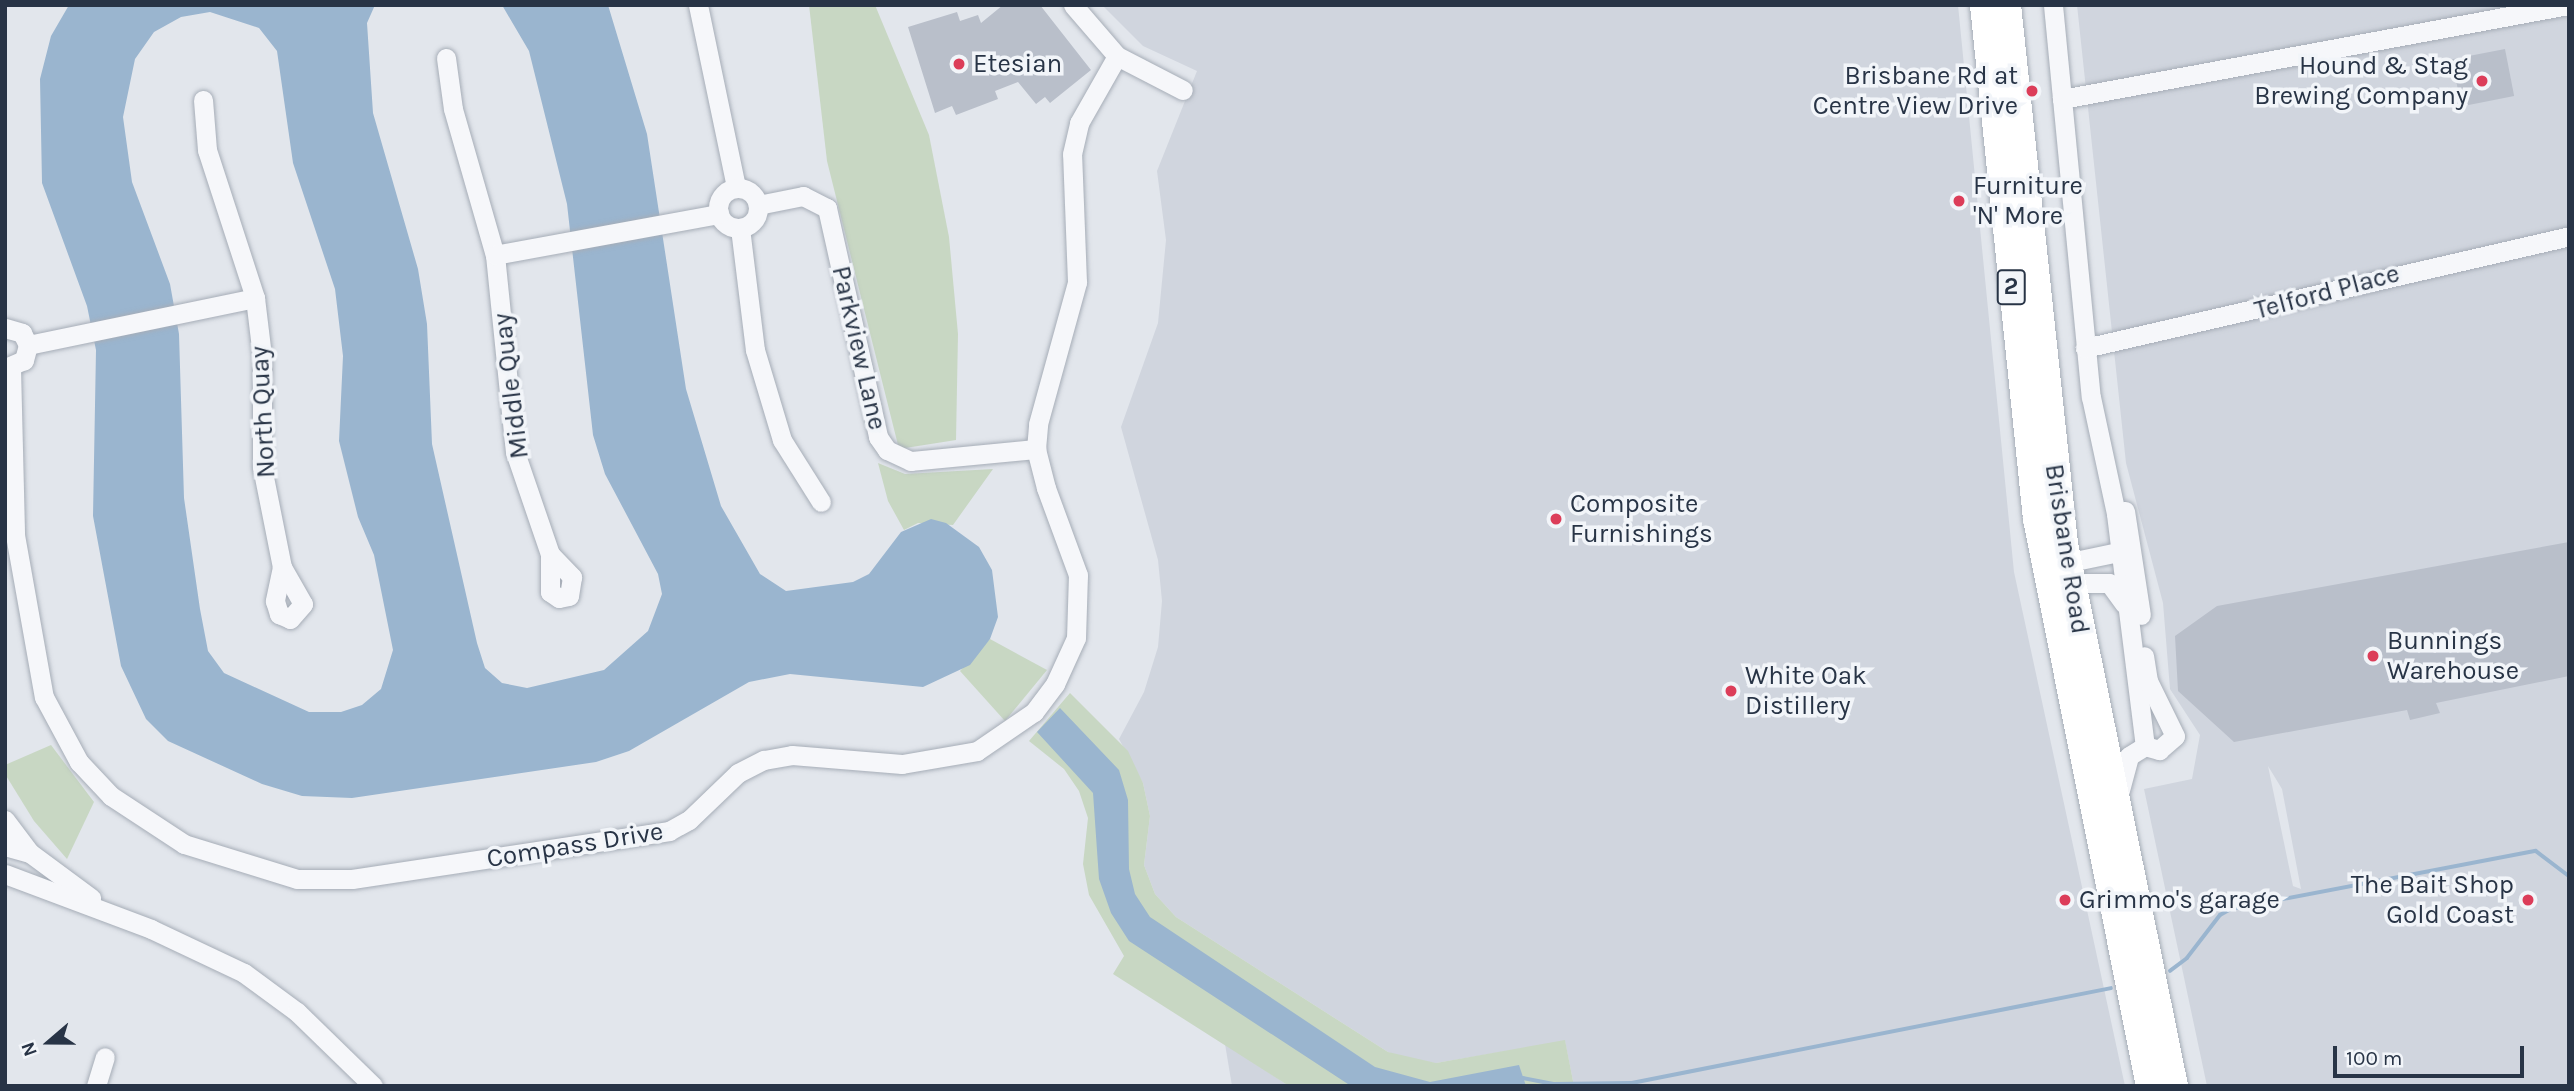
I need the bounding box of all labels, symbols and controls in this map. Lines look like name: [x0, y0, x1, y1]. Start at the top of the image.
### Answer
place label: Etesian: [973, 48, 1062, 80]
place label: Hound & Stag Brewing Company: [2254, 50, 2468, 112]
marker: Etesian: [951, 56, 967, 72]
place label: Brisbane Rd at Centre View Drive: [1813, 60, 2018, 122]
marker: Hound & Stag Brewing Company: [2474, 73, 2490, 89]
marker: Brisbane Rd at Centre View Drive: [2024, 83, 2040, 99]
place label: Furniture 'N' More: [1973, 170, 2083, 232]
marker: Furniture 'N' More: [1951, 193, 1967, 209]
street label: Telford Place: [2251, 258, 2403, 326]
street label: Parkview Lane: [825, 263, 893, 433]
road number: 2: [1995, 266, 2027, 308]
street label: Middle Quay: [487, 311, 535, 461]
street label: North Quay: [244, 345, 282, 479]
street label: Brisbane Road: [2038, 462, 2096, 636]
place label: Composite Furnishings: [1570, 488, 1713, 550]
marker: Composite Furnishings: [1548, 511, 1564, 527]
place label: Bunnings Warehouse: [2387, 625, 2519, 686]
marker: Bunnings Warehouse: [2365, 648, 2381, 664]
place label: White Oak Distillery: [1745, 660, 1867, 722]
marker: White Oak Distillery: [1723, 683, 1739, 699]
street label: Compass Drive: [485, 816, 665, 874]
place label: The Bait Shop Gold Coast: [2351, 869, 2514, 931]
place label: Grimmo's garage: [2079, 884, 2280, 916]
marker: Grimmo's garage: [2057, 892, 2073, 908]
marker: The Bait Shop Gold Coast: [2520, 892, 2536, 908]
north arrow: [14, 1007, 84, 1077]
scale bar: [2336, 1032, 2527, 1076]
text: N: [17, 1039, 42, 1059]
text: 100 m: [2346, 1046, 2403, 1070]

